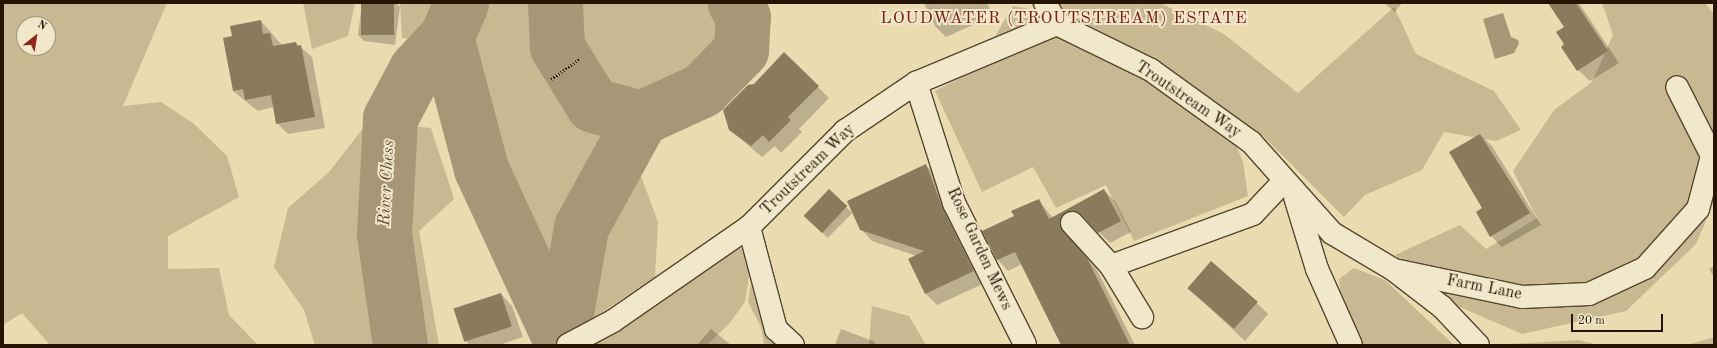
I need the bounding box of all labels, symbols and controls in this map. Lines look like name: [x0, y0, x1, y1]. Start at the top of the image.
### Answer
district label: LOUDWATER (TROUTSTREAM) ESTATE: [880, 9, 1248, 29]
north arrow: [16, 16, 56, 56]
text: N: [35, 19, 48, 33]
street label: Troutstream Way: [1131, 57, 1245, 143]
street label: Troutstream Way: [757, 120, 859, 220]
water label: River Chess: [375, 139, 399, 227]
street label: Rose Garden Mews: [942, 185, 1016, 313]
street label: Farm Lane: [1445, 271, 1523, 305]
scale bar: [1573, 306, 1665, 332]
text: 20 m: [1578, 315, 1605, 327]

